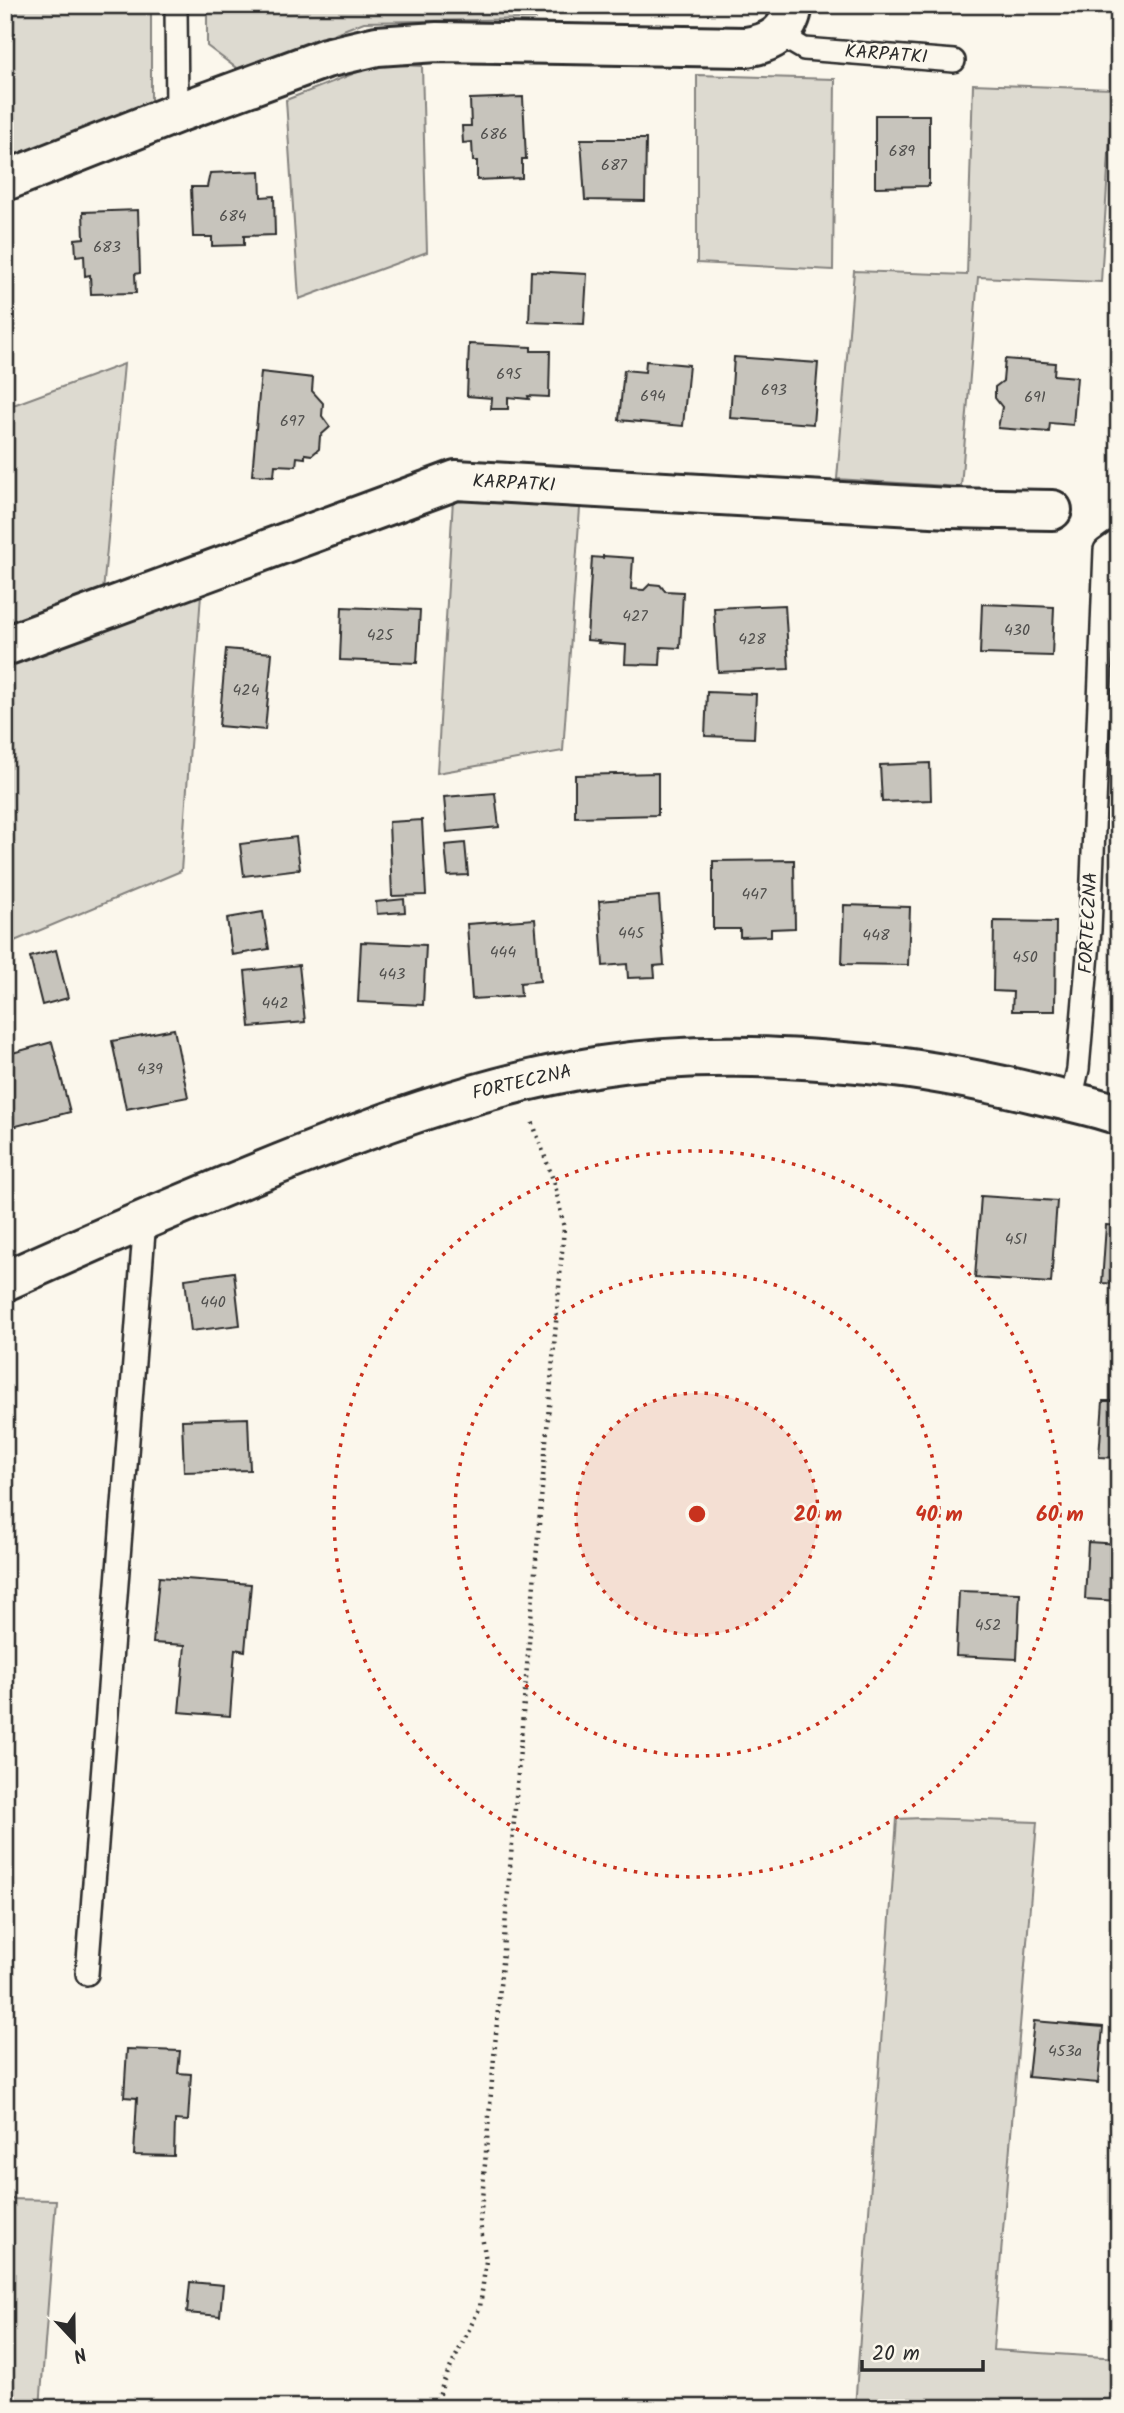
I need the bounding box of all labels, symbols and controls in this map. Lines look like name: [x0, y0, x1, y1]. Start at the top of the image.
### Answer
street label: KARPATKI: [844, 37, 929, 73]
house number: 686: [480, 122, 508, 147]
house number: 689: [889, 139, 915, 164]
house number: 687: [601, 153, 628, 178]
house number: 684: [219, 204, 247, 229]
house number: 683: [93, 235, 121, 260]
house number: 695: [496, 362, 523, 387]
house number: 693: [761, 378, 787, 403]
house number: 694: [640, 384, 666, 409]
house number: 691: [1024, 385, 1046, 410]
house number: 697: [280, 409, 305, 434]
street label: KARPATKI: [472, 467, 556, 501]
house number: 427: [622, 604, 648, 629]
house number: 430: [1004, 618, 1030, 643]
house number: 425: [367, 623, 395, 648]
house number: 428: [738, 627, 766, 652]
house number: 424: [233, 678, 260, 703]
street label: FORTECZNA: [1071, 872, 1107, 974]
house number: 447: [741, 882, 767, 907]
house number: 445: [618, 921, 646, 946]
house number: 448: [862, 923, 890, 948]
house number: 444: [490, 940, 516, 965]
house number: 450: [1012, 945, 1038, 970]
house number: 443: [379, 962, 405, 987]
house number: 442: [262, 991, 288, 1016]
house number: 439: [137, 1057, 163, 1082]
street label: FORTECZNA: [469, 1057, 575, 1109]
house number: 451: [1005, 1227, 1027, 1252]
house number: 440: [200, 1290, 226, 1315]
text: 20 m: [794, 1499, 842, 1532]
text: 40 m: [915, 1499, 963, 1532]
text: 60 m: [1036, 1499, 1084, 1532]
centre of rings: [685, 1502, 709, 1526]
house number: 452: [975, 1613, 1001, 1638]
house number: 453a: [1048, 2039, 1082, 2064]
north arrow: [38, 2304, 108, 2374]
scale bar: [862, 2329, 982, 2373]
text: N: [68, 2338, 91, 2370]
text: 20 m: [872, 2338, 920, 2371]

